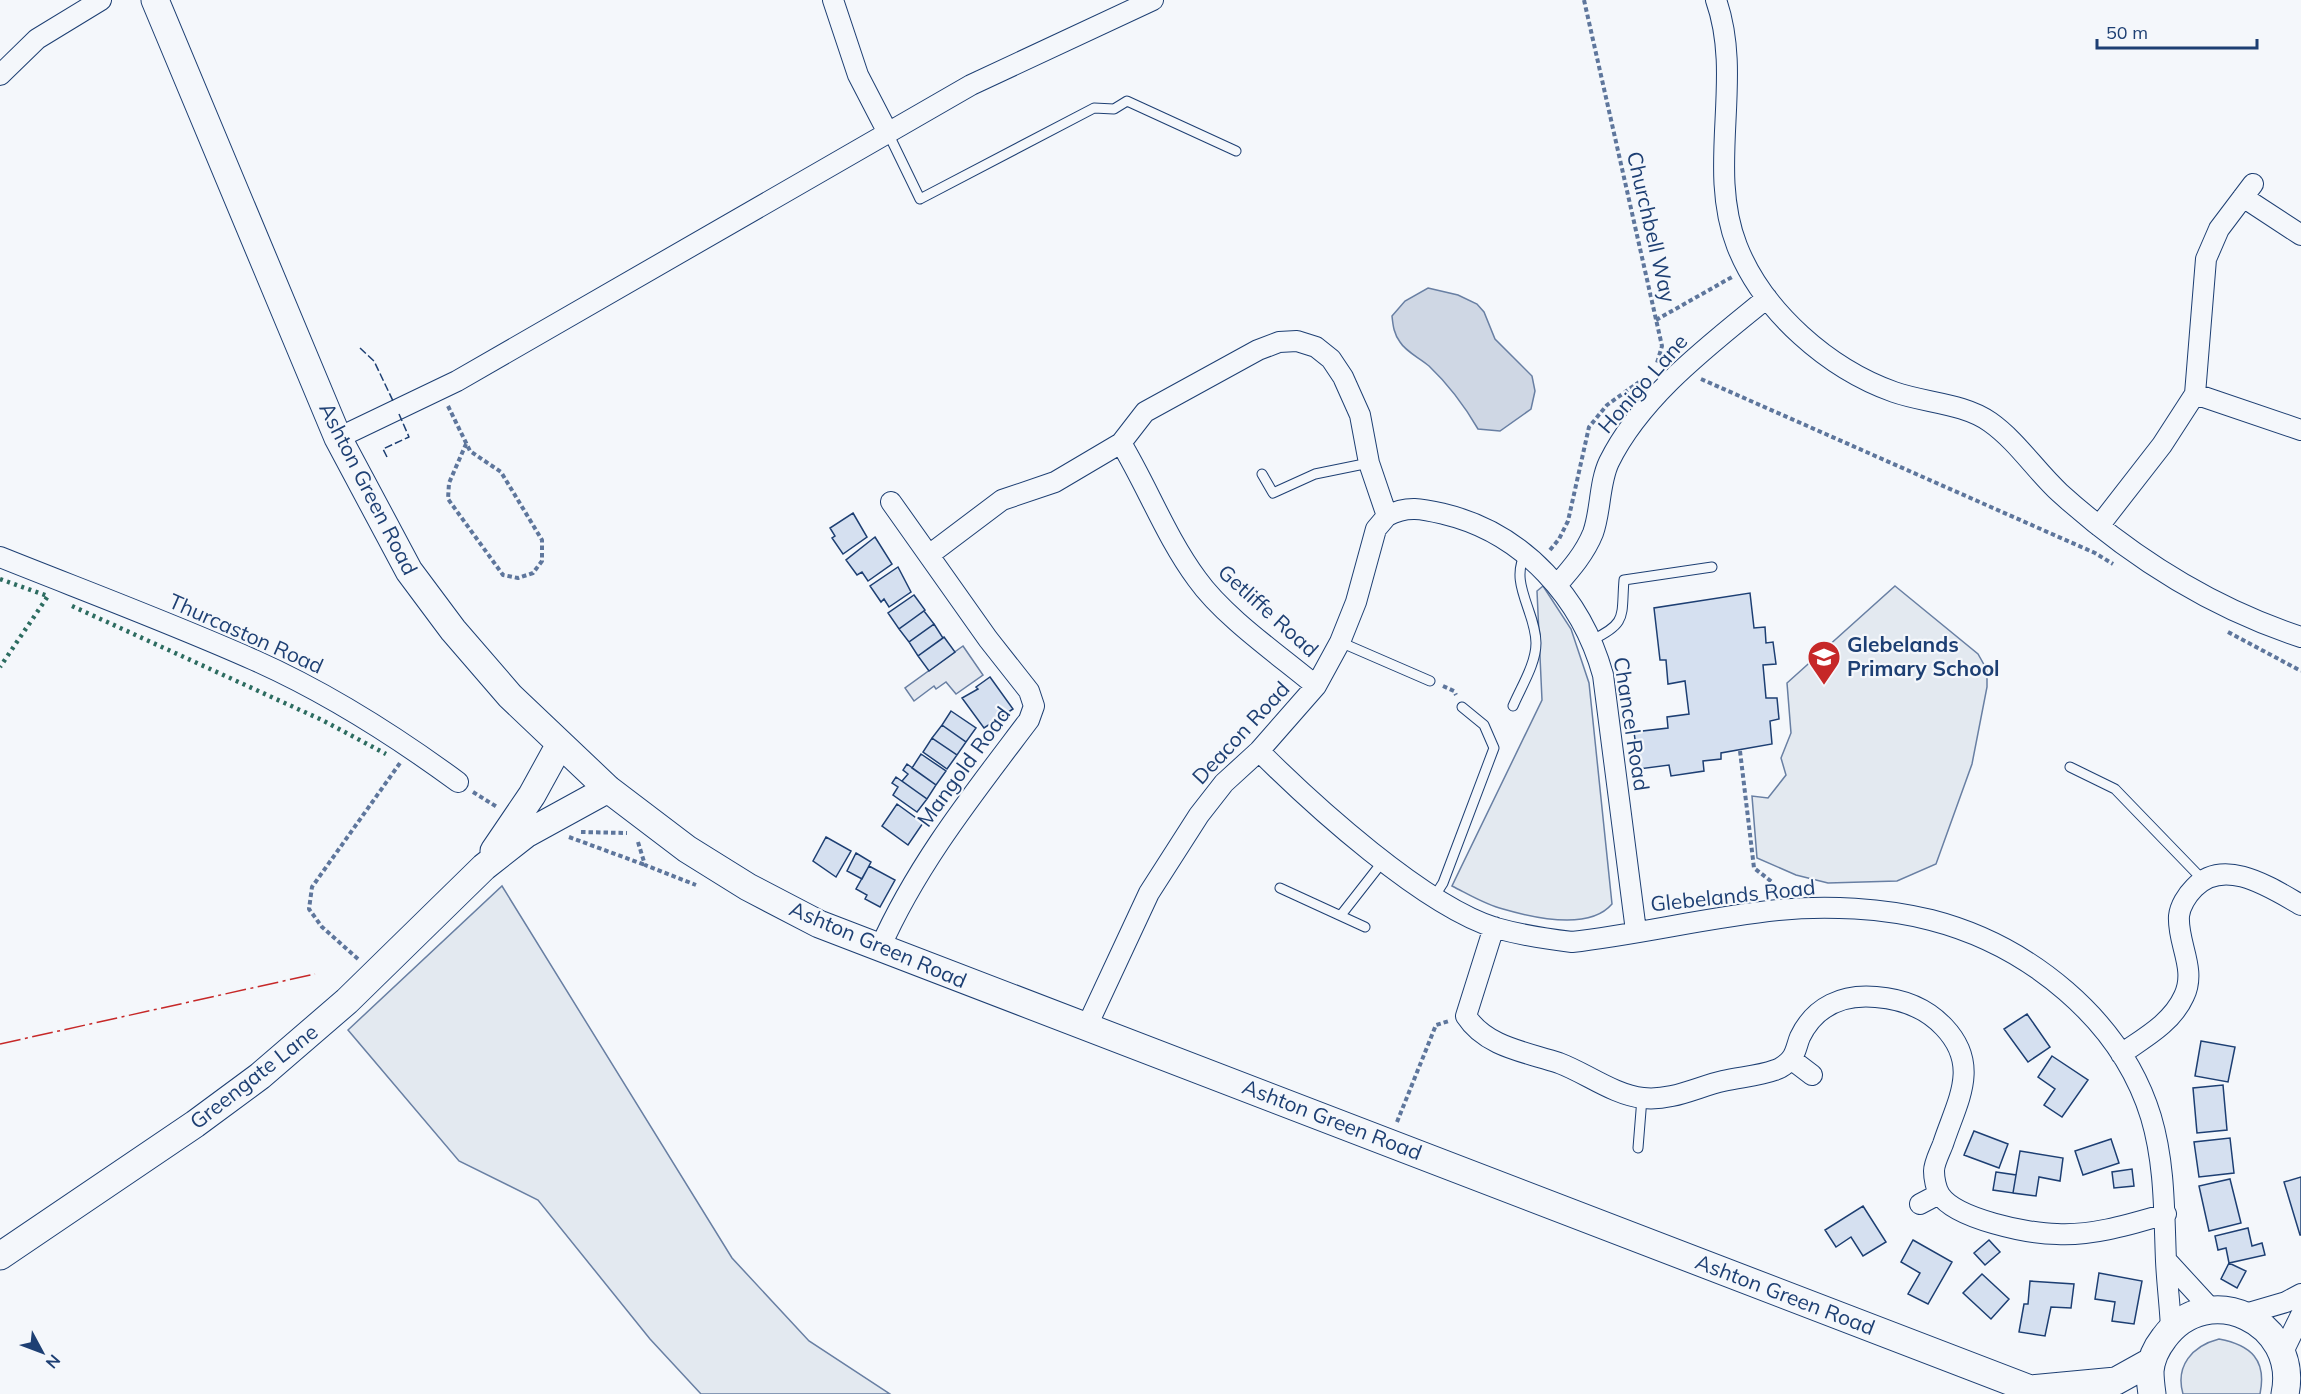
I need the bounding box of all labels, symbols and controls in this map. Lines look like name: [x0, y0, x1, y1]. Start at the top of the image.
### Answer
scale bar: [2097, 12, 2258, 50]
text: 50 m: [2106, 21, 2148, 44]
street label: Churchbell Way: [1622, 149, 1682, 305]
street label: Honigo Lane: [1592, 328, 1693, 438]
street label: Ashton Green Road: [314, 398, 424, 579]
street label: Getliffe Road: [1213, 558, 1324, 662]
street label: Thurcaston Road: [165, 587, 328, 679]
place label: Glebelands Primary School: [1847, 631, 2000, 681]
school or university icon: Glebelands Primary School: [1806, 639, 1842, 686]
street label: Chancel Road: [1609, 655, 1655, 793]
street label: Deacon Road: [1186, 675, 1295, 789]
street label: Mangold Road: [911, 701, 1015, 832]
street label: Glebelands Road: [1649, 873, 1817, 917]
street label: Ashton Green Road: [786, 895, 971, 993]
street label: Greengate Lane: [184, 1018, 323, 1134]
street label: Ashton Green Road: [1239, 1073, 1426, 1165]
street label: Ashton Green Road: [1692, 1248, 1879, 1340]
north arrow: [12, 1322, 72, 1382]
text: N: [42, 1351, 65, 1373]

